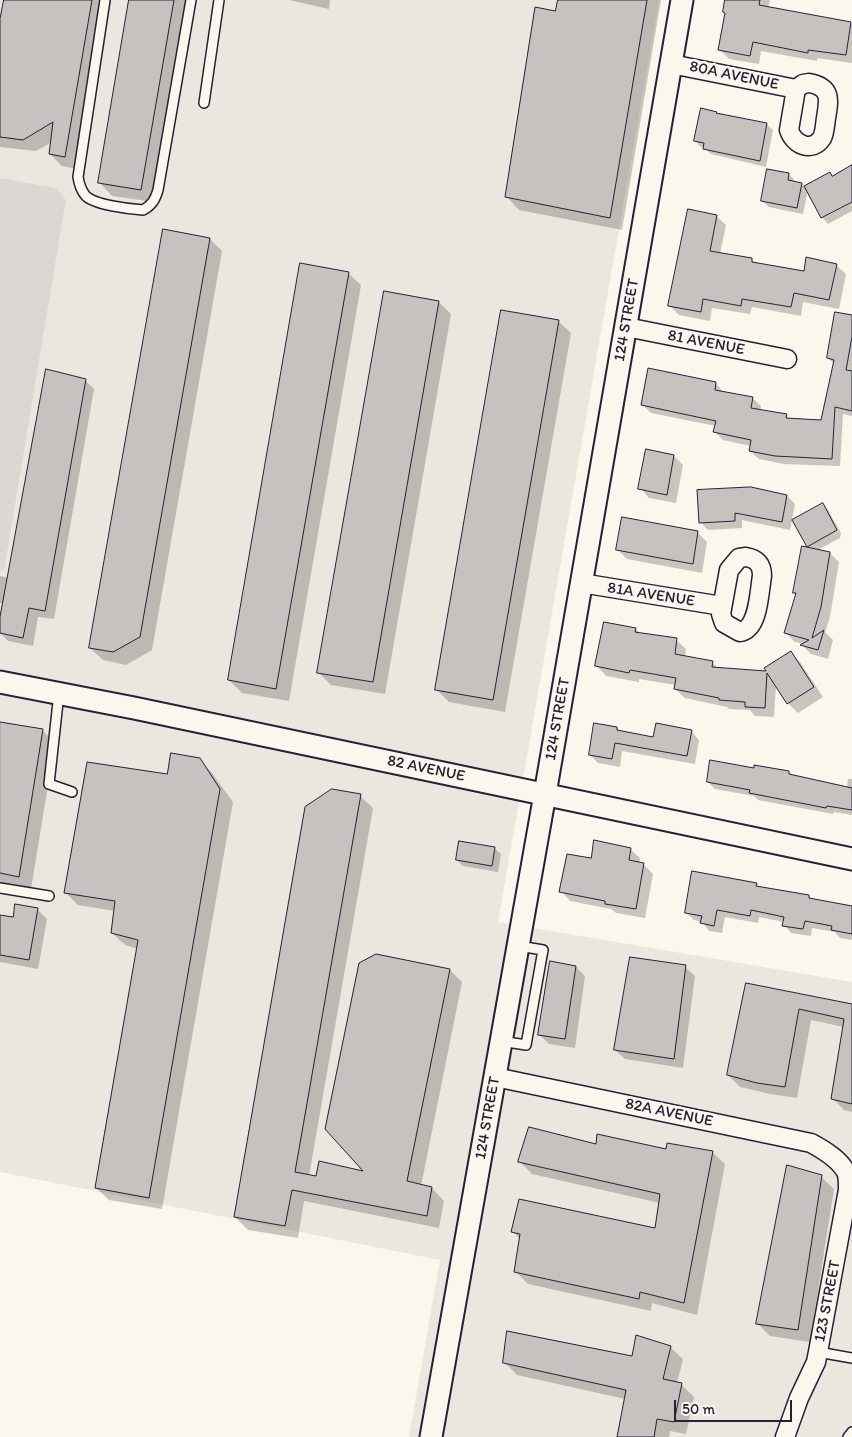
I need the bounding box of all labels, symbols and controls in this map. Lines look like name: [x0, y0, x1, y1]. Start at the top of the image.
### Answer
street label: 80A AVENUE: [688, 57, 780, 95]
street label: 124 STREET: [610, 277, 644, 363]
street label: 81 AVENUE: [666, 326, 746, 360]
street label: 81A AVENUE: [606, 579, 696, 611]
street label: 124 STREET: [541, 676, 575, 762]
street label: 82 AVENUE: [385, 751, 467, 787]
street label: 124 STREET: [471, 1075, 505, 1161]
street label: 82A AVENUE: [623, 1094, 715, 1132]
street label: 123 STREET: [811, 1259, 845, 1343]
scale bar: [677, 1390, 794, 1422]
text: 50 m: [682, 1400, 715, 1418]

